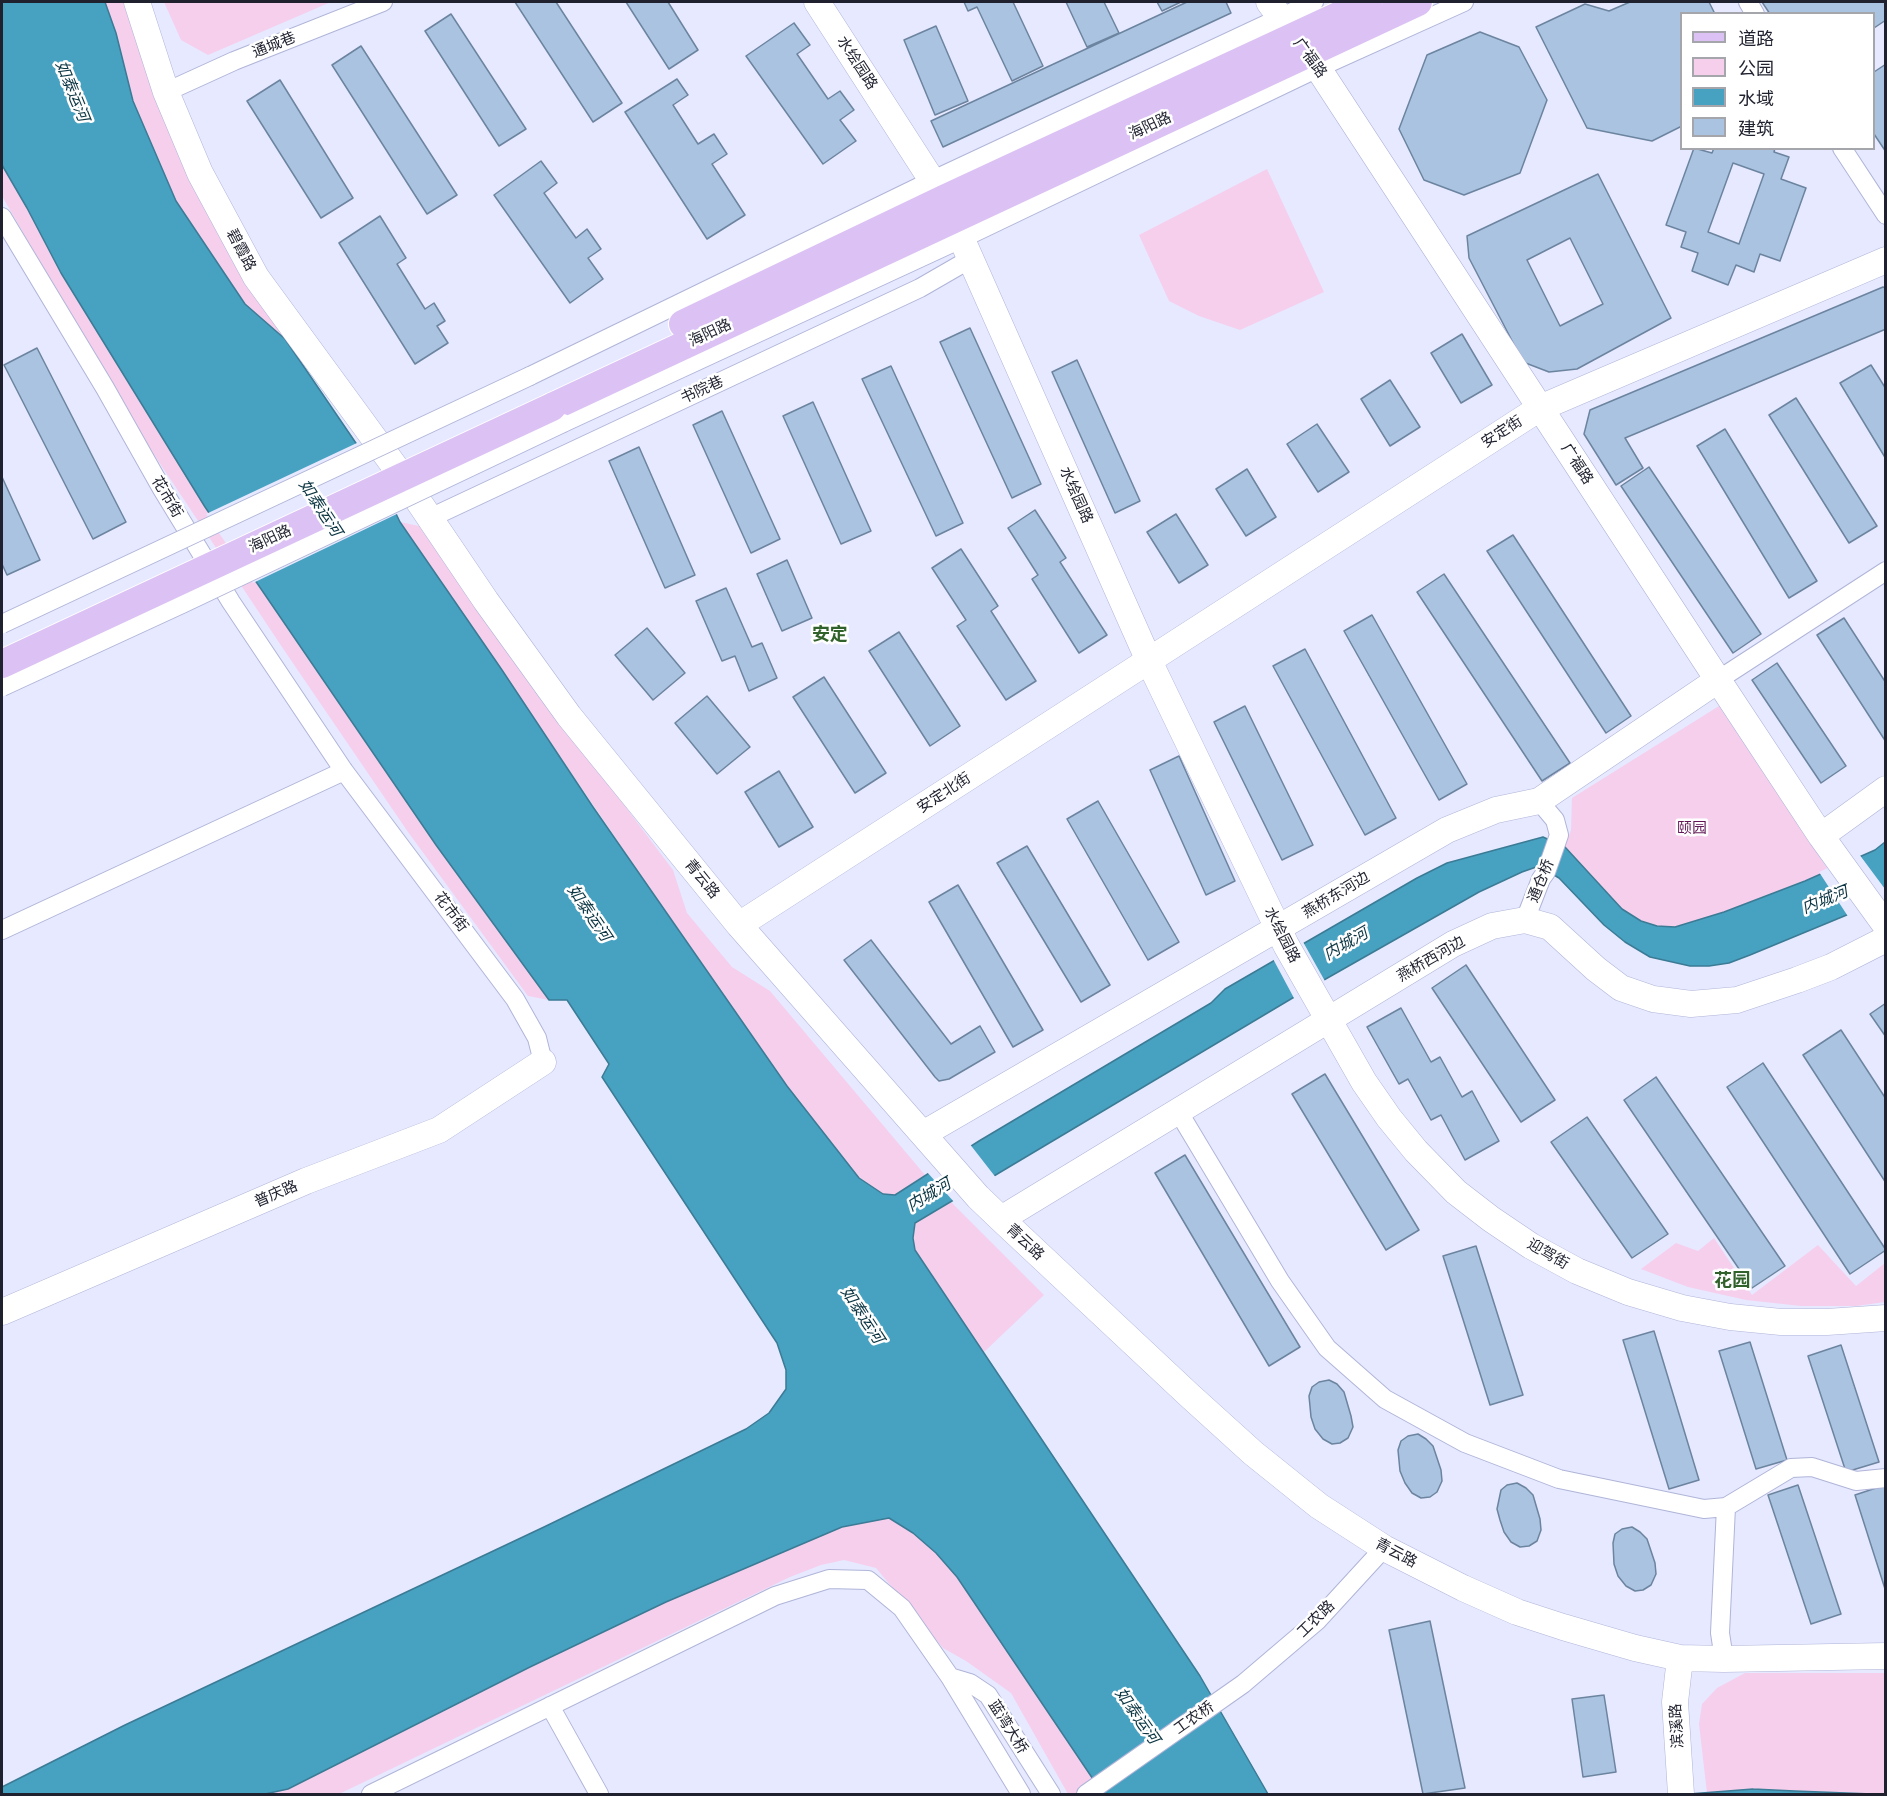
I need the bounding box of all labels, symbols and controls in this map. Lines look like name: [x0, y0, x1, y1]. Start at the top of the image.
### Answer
legend: [1680, 12, 1875, 150]
text: 道路: [1738, 27, 1774, 50]
street label: 通城巷: [250, 28, 298, 62]
street label: 水绘园路: [833, 33, 881, 93]
street label: 广福路: [1289, 35, 1331, 81]
text: 公园: [1738, 57, 1774, 80]
water label: 如泰运河: [51, 58, 93, 124]
text: 水域: [1738, 87, 1774, 110]
street label: 海阳路: [1126, 108, 1174, 144]
text: 建筑: [1738, 117, 1774, 140]
street label: 碧霞路: [222, 226, 260, 274]
street label: 海阳路: [686, 315, 734, 351]
street label: 书院巷: [678, 372, 726, 408]
street label: 安定街: [1478, 412, 1526, 452]
street label: 广福路: [1557, 440, 1597, 488]
street label: 水绘园路: [1056, 464, 1096, 526]
street label: 花市街: [148, 473, 186, 521]
water label: 如泰运河: [295, 476, 345, 540]
street label: 海阳路: [246, 521, 294, 557]
district label: 安定: [812, 624, 848, 646]
street label: 安定北街: [914, 769, 974, 817]
park label: 颐园: [1677, 819, 1707, 837]
street label: 青云路: [681, 856, 723, 902]
street label: 通仓桥: [1524, 857, 1558, 905]
street label: 燕桥东河边: [1299, 868, 1373, 922]
water label: 如泰运河: [563, 881, 615, 945]
water label: 内城河: [1799, 882, 1851, 918]
street label: 花市街: [430, 889, 472, 935]
street label: 水绘园路: [1260, 904, 1304, 966]
water label: 内城河: [1320, 924, 1372, 964]
street label: 燕桥西河边: [1394, 932, 1468, 986]
water label: 内城河: [903, 1174, 955, 1216]
street label: 普庆路: [252, 1177, 300, 1211]
street label: 青云路: [1002, 1220, 1048, 1264]
street label: 迎驾街: [1524, 1235, 1572, 1273]
district label: 花园: [1714, 1270, 1750, 1292]
water label: 如泰运河: [837, 1283, 887, 1347]
street label: 青云路: [1372, 1534, 1420, 1572]
street label: 工农路: [1294, 1597, 1338, 1641]
water label: 如泰运河: [1111, 1684, 1163, 1748]
street label: 蓝湾大桥: [984, 1697, 1032, 1757]
street label: 工农桥: [1170, 1698, 1218, 1738]
street label: 滨溪路: [1667, 1703, 1687, 1749]

